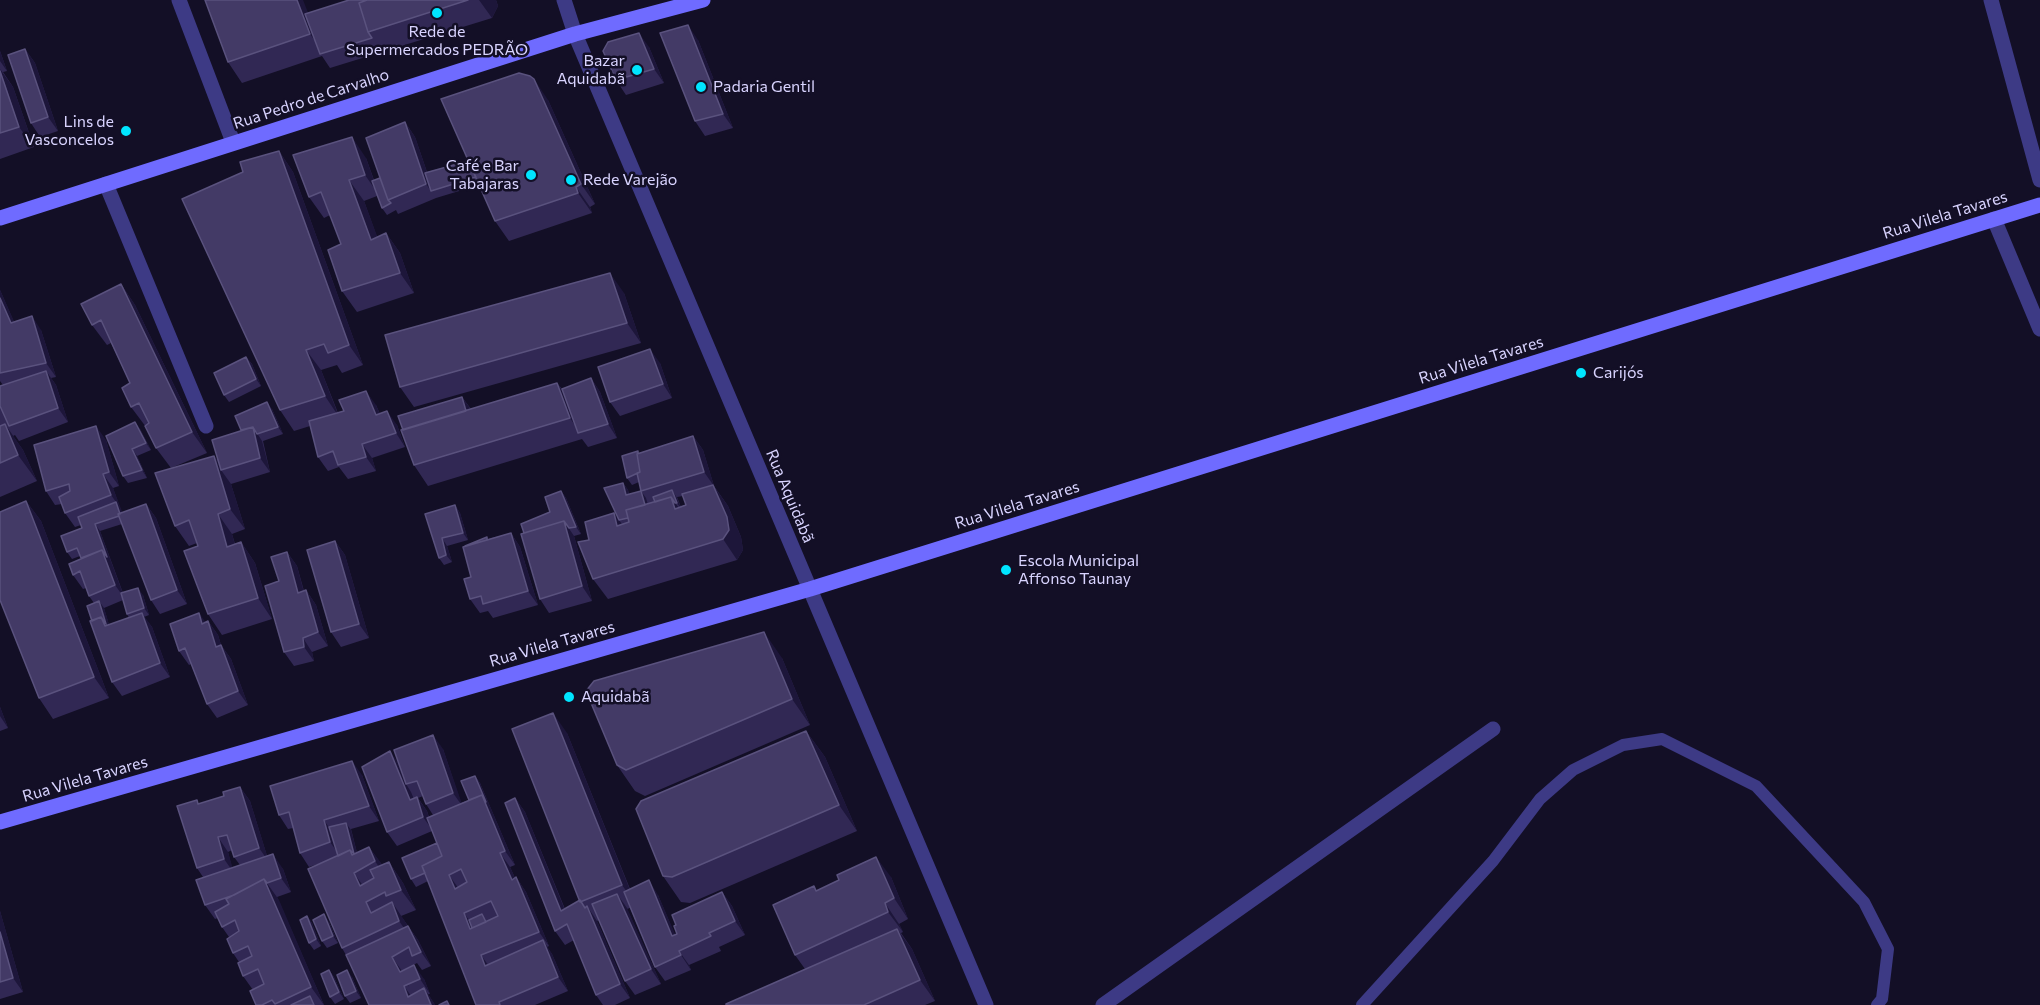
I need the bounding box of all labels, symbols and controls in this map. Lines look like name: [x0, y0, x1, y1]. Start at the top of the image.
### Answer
marker: Rede de Supermercados PEDRÃO: [430, 6, 444, 20]
place label: Rede de Supermercados PEDRÃO: [346, 22, 528, 60]
place label: Bazar Aquidabã: [557, 51, 625, 89]
marker: Bazar Aquidabã: [630, 63, 644, 77]
street label: Rua Pedro de Carvalho: [231, 65, 391, 133]
place label: Padaria Gentil: [713, 77, 815, 97]
marker: Padaria Gentil: [694, 80, 708, 94]
place label: Lins de Vasconcelos: [24, 112, 114, 150]
marker: Lins de Vasconcelos: [119, 124, 133, 138]
place label: Café e Bar Tabajaras: [446, 156, 519, 194]
marker: Café e Bar Tabajaras: [524, 168, 538, 182]
place label: Rede Varejão: [583, 170, 677, 190]
marker: Rede Varejão: [564, 173, 578, 187]
street label: Rua Vilela Tavares: [1880, 187, 2010, 243]
street label: Rua Vilela Tavares: [1416, 332, 1546, 388]
place label: Carijós: [1593, 363, 1644, 383]
marker: Carijós: [1574, 366, 1588, 380]
street label: Rua Aquidabã: [762, 446, 818, 546]
street label: Rua Vilela Tavares: [952, 477, 1082, 533]
place label: Escola Municipal Affonso Taunay: [1018, 551, 1139, 589]
marker: Escola Municipal Affonso Taunay: [999, 563, 1013, 577]
street label: Rua Vilela Tavares: [487, 617, 617, 671]
place label: Aquidabã: [581, 687, 649, 707]
marker: Aquidabã: [562, 690, 576, 704]
street label: Rua Vilela Tavares: [20, 752, 150, 806]

